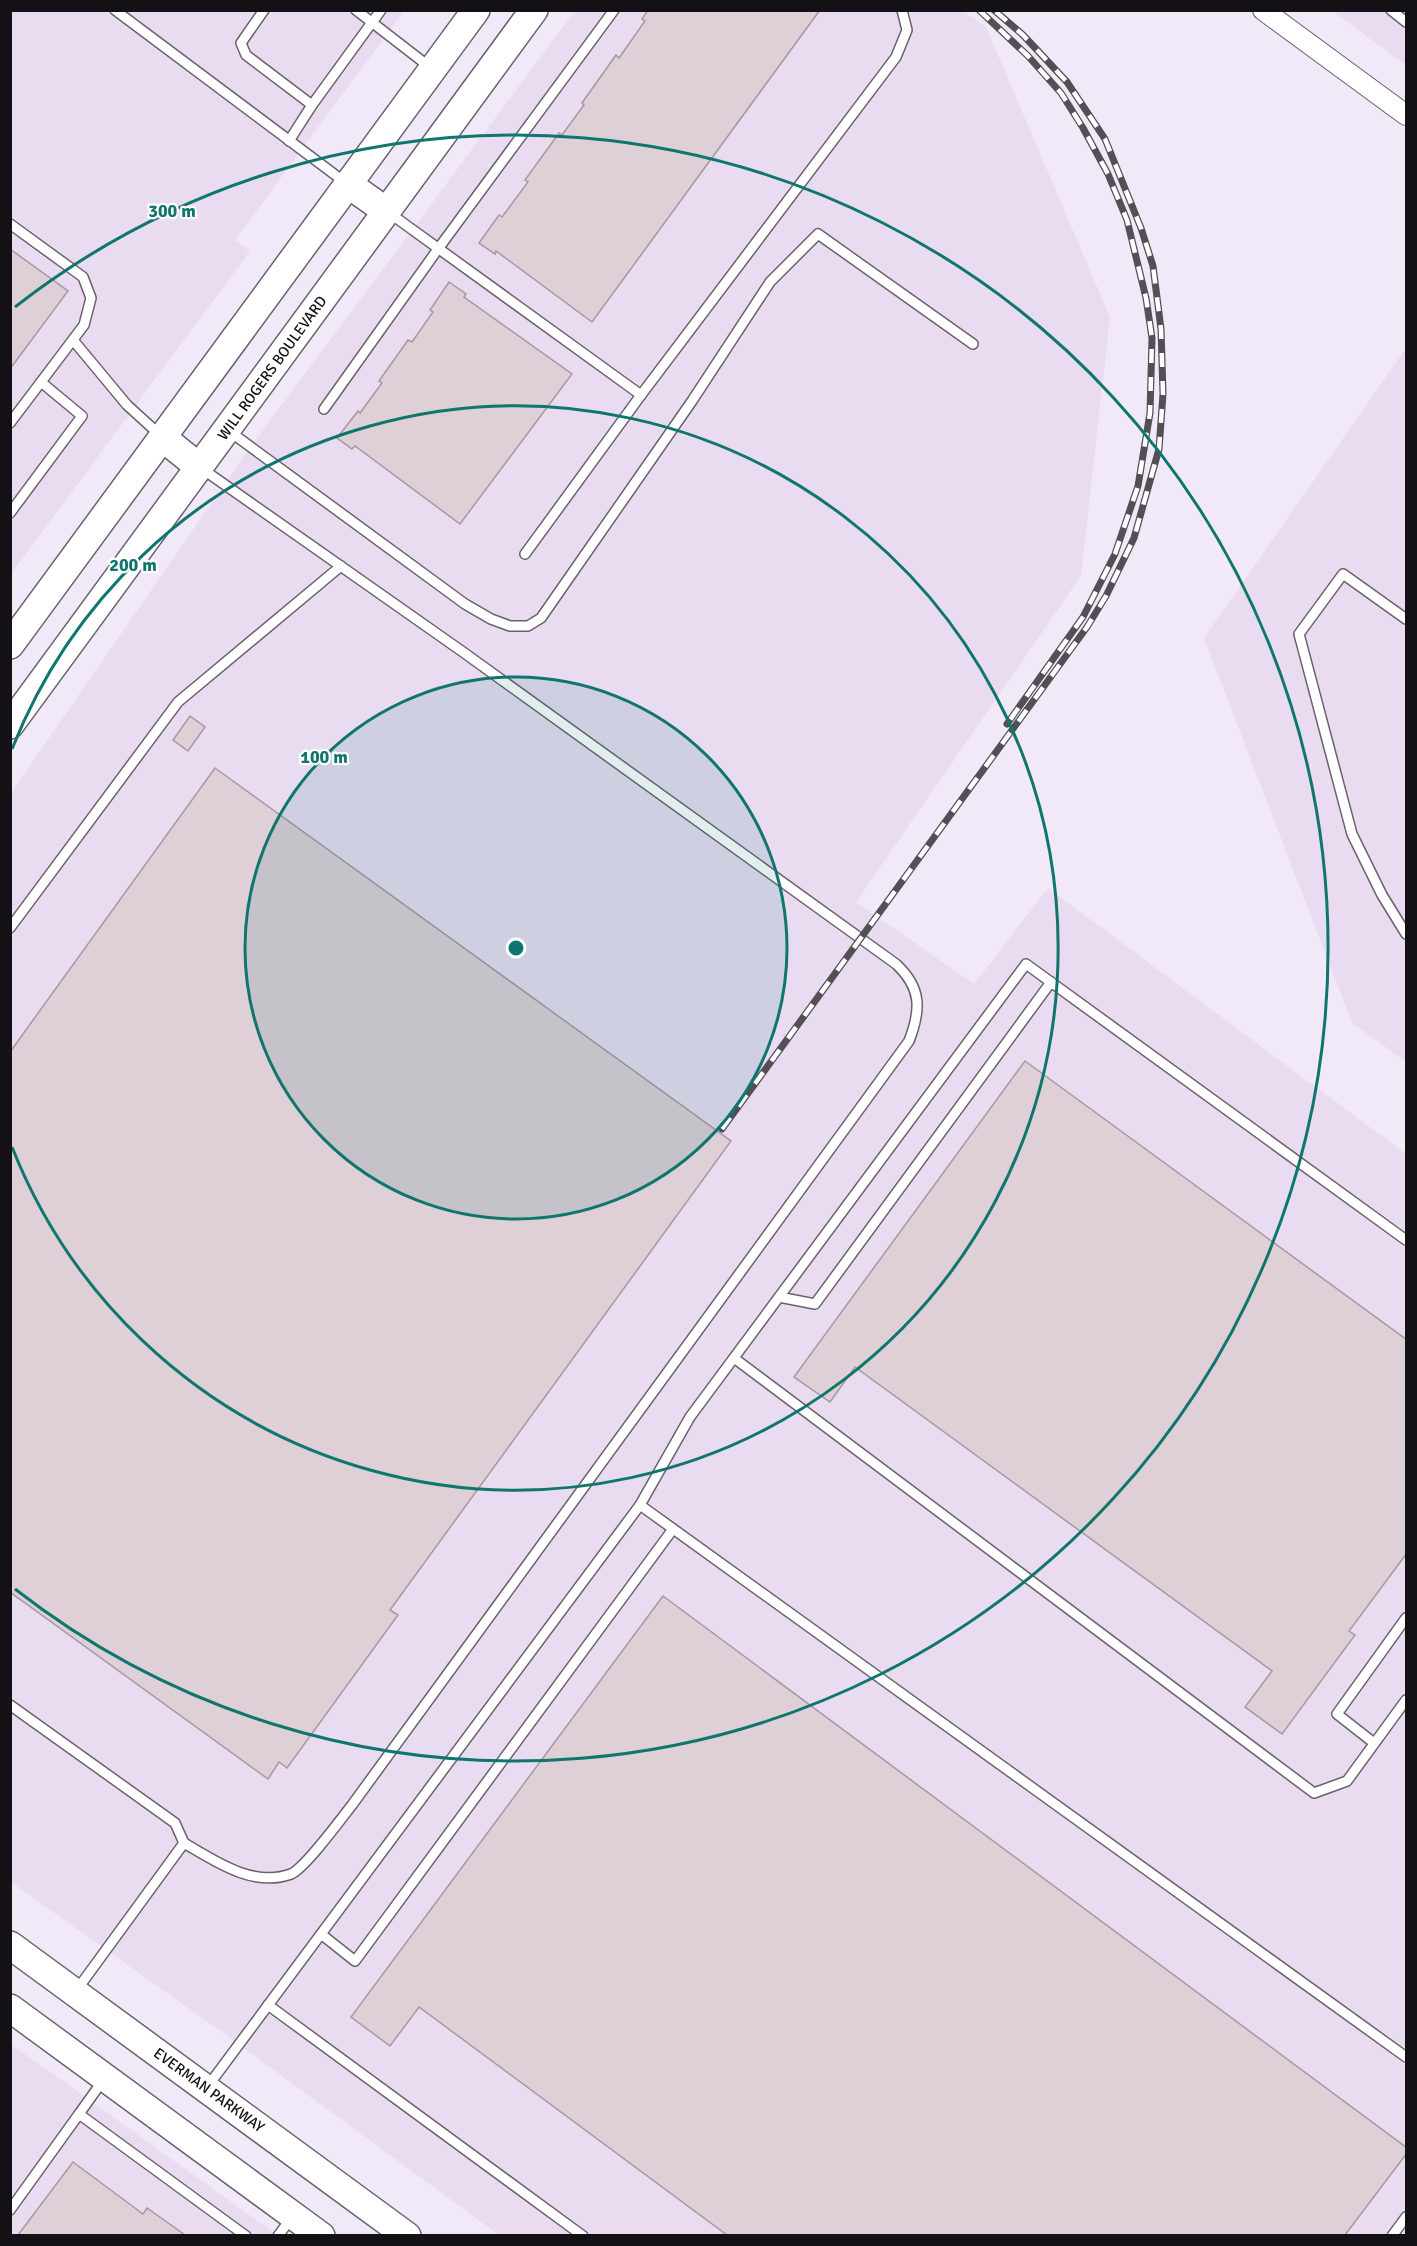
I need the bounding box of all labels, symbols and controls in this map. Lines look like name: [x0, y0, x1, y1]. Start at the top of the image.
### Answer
text: 300 m: [148, 200, 196, 222]
street label: WILL ROGERS BOULEVARD: [214, 292, 330, 444]
text: 200 m: [109, 554, 157, 576]
text: 100 m: [300, 746, 348, 768]
centre of rings: [506, 938, 526, 958]
street label: EVERMAN PARKWAY: [150, 2044, 268, 2136]

